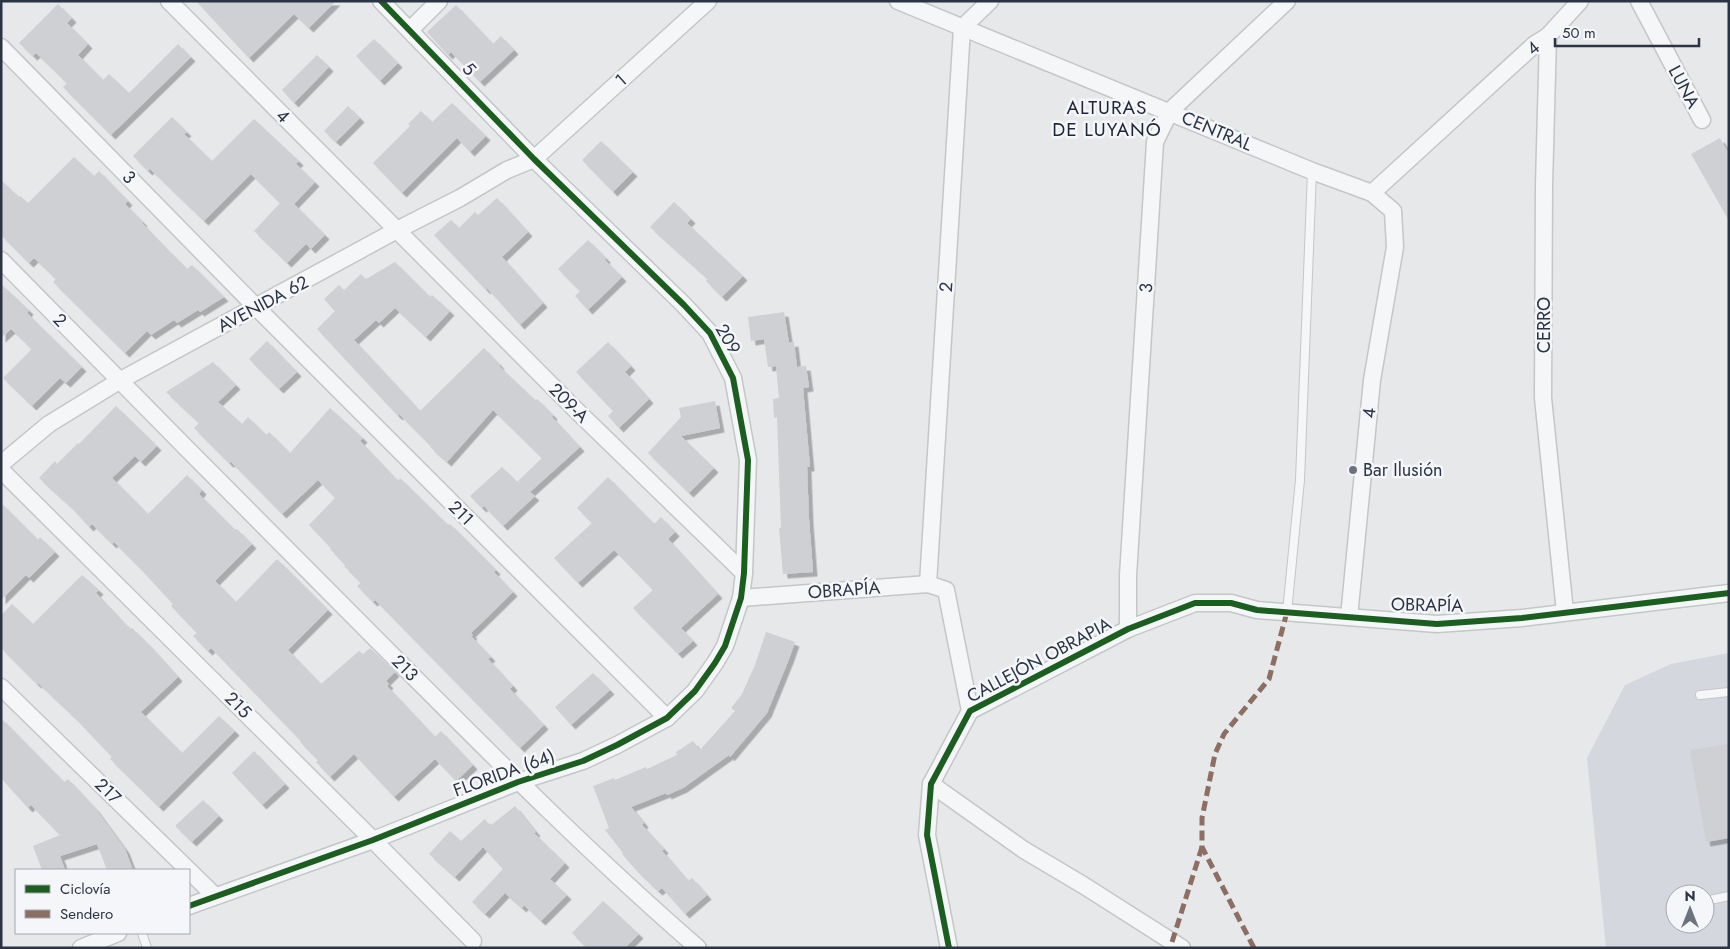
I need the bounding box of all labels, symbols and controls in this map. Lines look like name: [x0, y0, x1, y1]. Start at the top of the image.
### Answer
scale bar: [1555, 15, 1699, 47]
text: 50 m: [1562, 22, 1596, 44]
street label: 4: [1521, 35, 1545, 61]
street label: 5: [456, 56, 482, 82]
street label: LUNA: [1662, 61, 1706, 113]
street label: 1: [609, 68, 633, 92]
district label: ALTURAS DE LUYANÓ: [1052, 94, 1162, 143]
street label: 4: [270, 103, 296, 129]
street label: CENTRAL: [1178, 104, 1256, 158]
street label: 3: [116, 164, 142, 190]
street label: AVENIDA 62: [213, 269, 313, 339]
street label: 2: [933, 281, 959, 293]
street label: 3: [1133, 282, 1159, 294]
street label: CERRO: [1531, 297, 1557, 353]
street label: 2: [47, 307, 73, 333]
street label: 209: [709, 319, 747, 359]
street label: 209-A: [543, 377, 595, 429]
street label: 4: [1356, 406, 1382, 420]
place label: Bar Ilusión: [1363, 457, 1443, 483]
marker: Bar Ilusión: [1347, 464, 1359, 476]
street label: 211: [442, 494, 480, 532]
street label: OBRAPÍA: [807, 574, 881, 605]
street label: OBRAPÍA: [1391, 591, 1464, 619]
street label: CALLEJÓN OBRAPIA: [962, 611, 1116, 709]
street label: 213: [386, 649, 424, 687]
street label: 215: [219, 686, 257, 724]
street label: FLORIDA (64): [450, 743, 558, 803]
street label: 217: [89, 772, 127, 810]
legend: [15, 869, 190, 934]
text: Ciclovía: [60, 878, 110, 900]
north arrow: [1665, 884, 1715, 934]
text: N: [1684, 886, 1696, 906]
text: Sendero: [60, 903, 113, 925]

